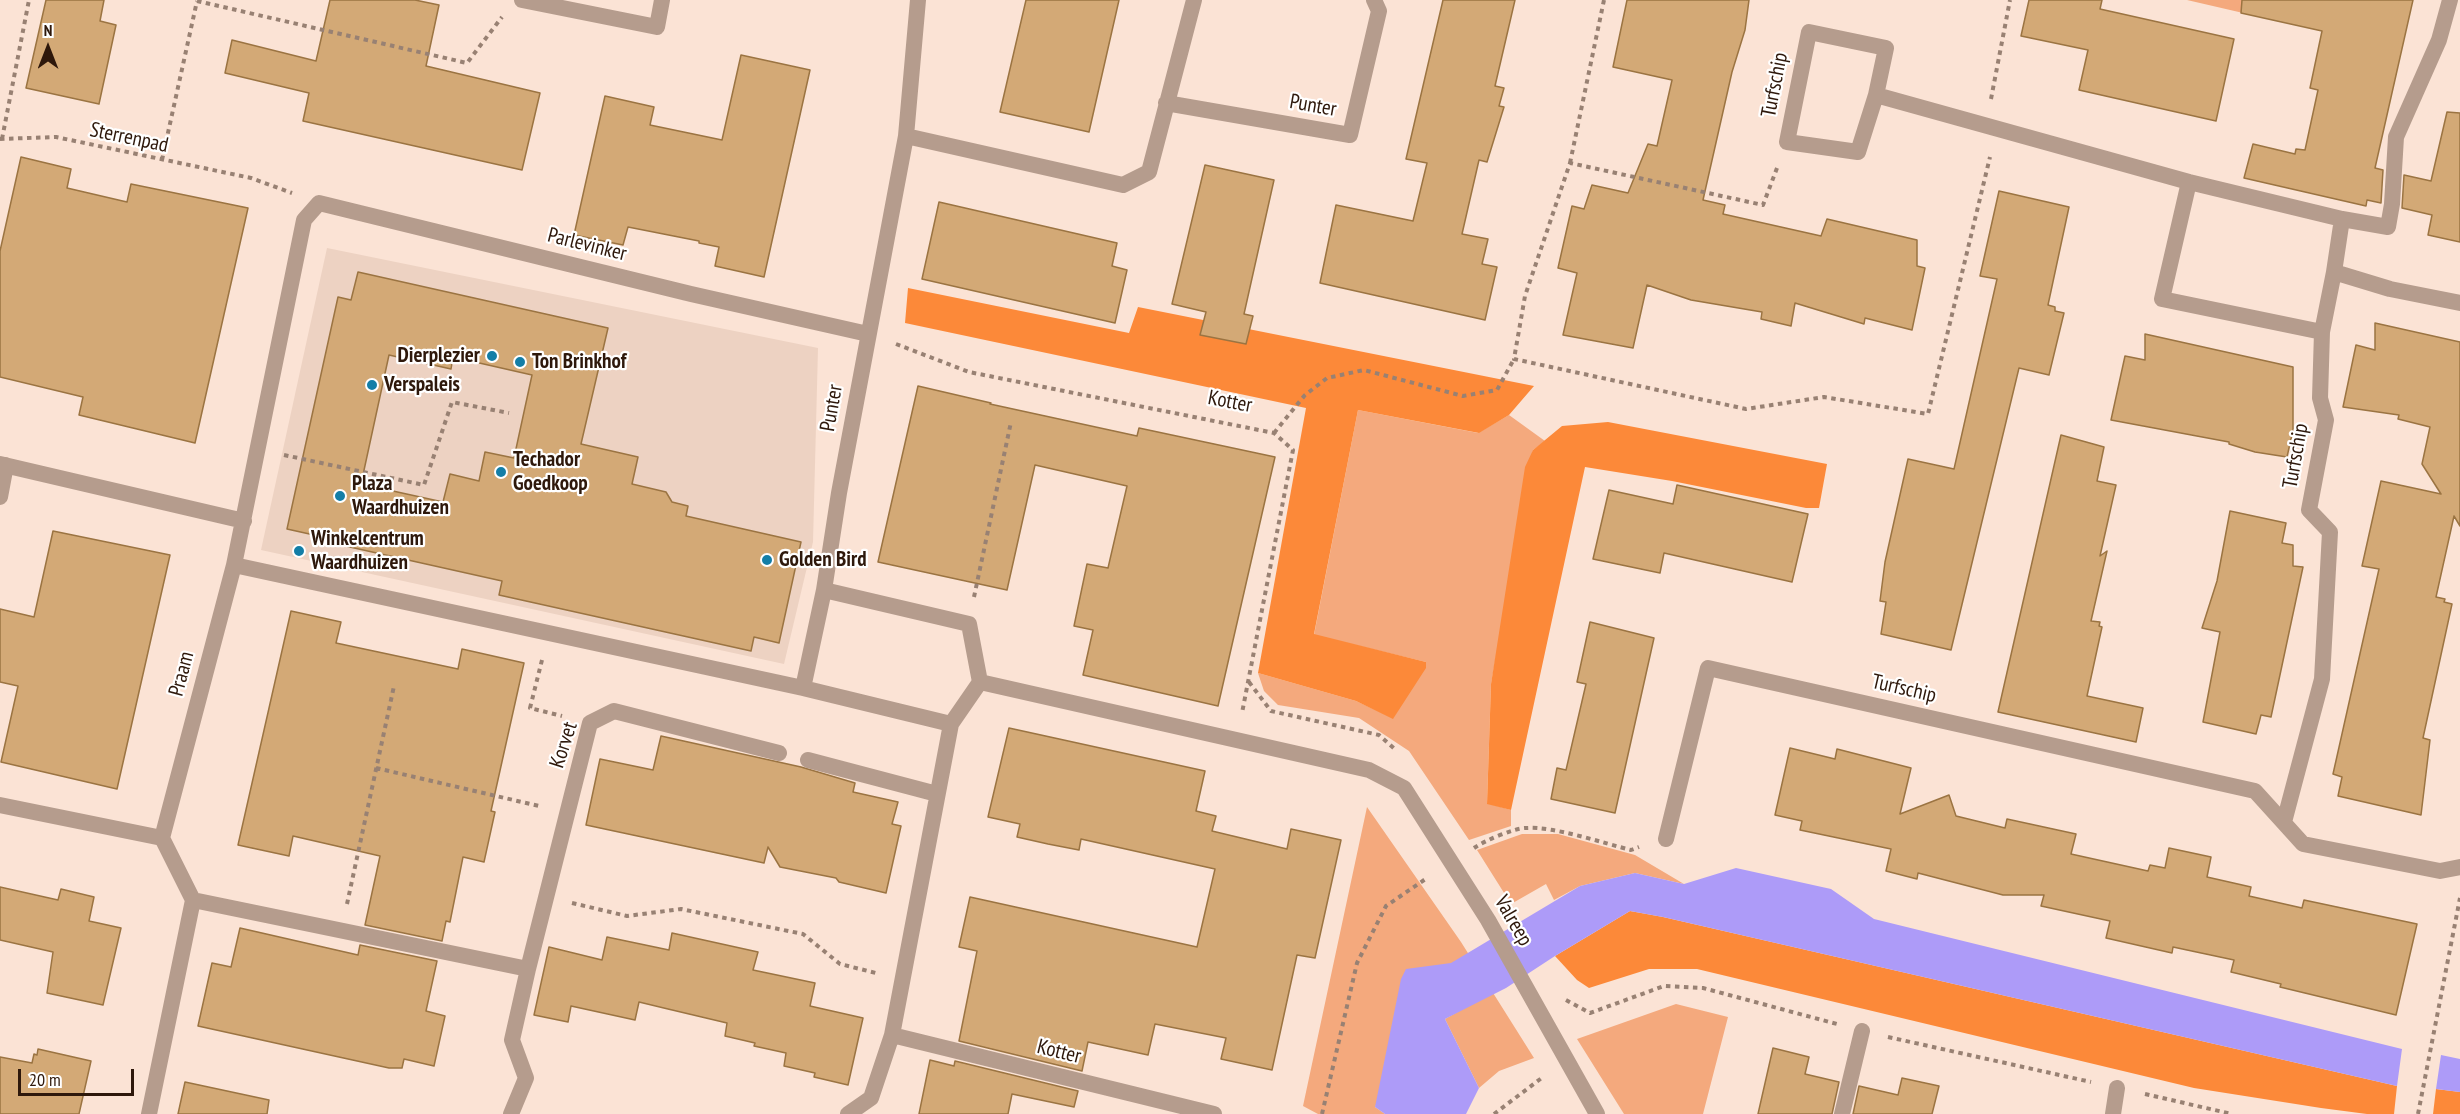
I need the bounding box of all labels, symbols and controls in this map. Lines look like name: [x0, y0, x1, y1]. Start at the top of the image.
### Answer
north arrow: [18, 18, 78, 78]
text: N: [44, 20, 52, 40]
street label: Turfschip: [1756, 51, 1794, 119]
street label: Punter: [1288, 89, 1338, 123]
street label: Sterrenpad: [88, 117, 170, 159]
street label: Parlevinker: [545, 223, 629, 267]
place label: Dierplezier: [398, 343, 480, 369]
marker: Dierplezier: [485, 349, 499, 363]
place label: Ton Brinkhof: [532, 349, 626, 375]
marker: Ton Brinkhof: [513, 355, 527, 369]
place label: Verspaleis: [384, 372, 460, 398]
marker: Verspaleis: [365, 378, 379, 392]
street label: Punter: [815, 383, 849, 433]
street label: Kotter: [1206, 385, 1254, 419]
street label: Turfschip: [2278, 422, 2314, 490]
place label: Techador Goedkoop: [513, 447, 588, 497]
marker: Techador Goedkoop: [494, 465, 508, 479]
place label: Plaza Waardhuizen: [352, 471, 449, 521]
marker: Plaza Waardhuizen: [333, 489, 347, 503]
place label: Winkelcentrum Waardhuizen: [311, 526, 424, 576]
marker: Winkelcentrum Waardhuizen: [292, 544, 306, 558]
place label: Golden Bird: [779, 547, 867, 573]
marker: Golden Bird: [760, 553, 774, 567]
street label: Praam: [164, 649, 200, 699]
street label: Turfschip: [1869, 669, 1939, 709]
street label: Korvet: [545, 719, 583, 771]
street label: Valreep: [1489, 891, 1537, 951]
street label: Kotter: [1034, 1034, 1084, 1070]
scale bar: [21, 1057, 136, 1095]
text: 20 m: [29, 1068, 61, 1091]

